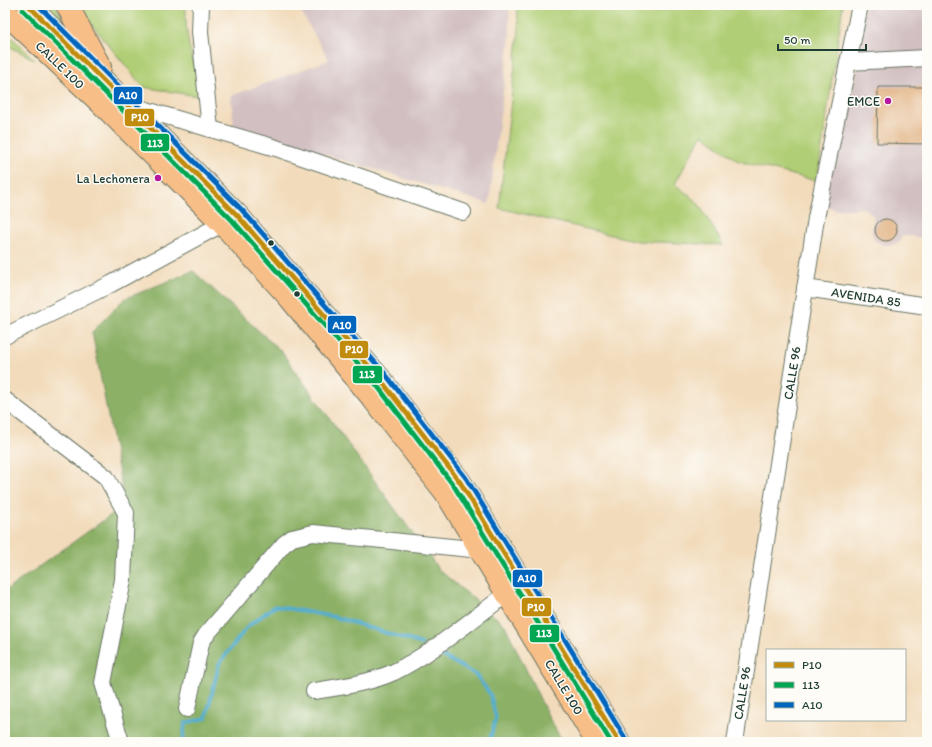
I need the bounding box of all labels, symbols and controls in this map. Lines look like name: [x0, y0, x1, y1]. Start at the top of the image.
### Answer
scale bar: [778, 26, 866, 52]
text: 50 m: [784, 33, 810, 47]
street label: CALLE 100: [32, 38, 88, 92]
line badge: A10: [113, 86, 143, 105]
text: A10: [118, 89, 138, 102]
place label: EMCE: [847, 94, 880, 109]
marker: EMCE: [883, 96, 893, 106]
line badge: P10: [124, 108, 155, 127]
text: P10: [131, 111, 149, 124]
line badge: 113: [140, 133, 170, 152]
text: 113: [147, 137, 163, 150]
place label: La Lechonera: [77, 171, 151, 186]
marker: La Lechonera: [153, 173, 163, 183]
unlabelled marker: [266, 238, 276, 248]
street label: AVENIDA 85: [830, 284, 902, 310]
unlabelled marker: [292, 289, 302, 299]
line badge: A10: [327, 315, 357, 334]
text: A10: [332, 319, 352, 332]
line badge: P10: [339, 340, 369, 359]
text: P10: [345, 343, 363, 356]
street label: CALLE 96: [780, 345, 804, 401]
line badge: 113: [352, 365, 383, 384]
text: 113: [359, 368, 375, 381]
line badge: A10: [512, 569, 543, 588]
text: A10: [517, 572, 537, 585]
line badge: P10: [521, 597, 552, 617]
text: P10: [527, 601, 545, 614]
line badge: 113: [529, 624, 560, 643]
text: 113: [536, 627, 552, 640]
legend: [766, 649, 906, 721]
street label: CALLE 100: [542, 657, 586, 717]
text: P10: [802, 658, 822, 672]
street label: CALLE 96: [730, 665, 754, 721]
text: 113: [802, 678, 820, 692]
text: A10: [802, 698, 823, 712]

